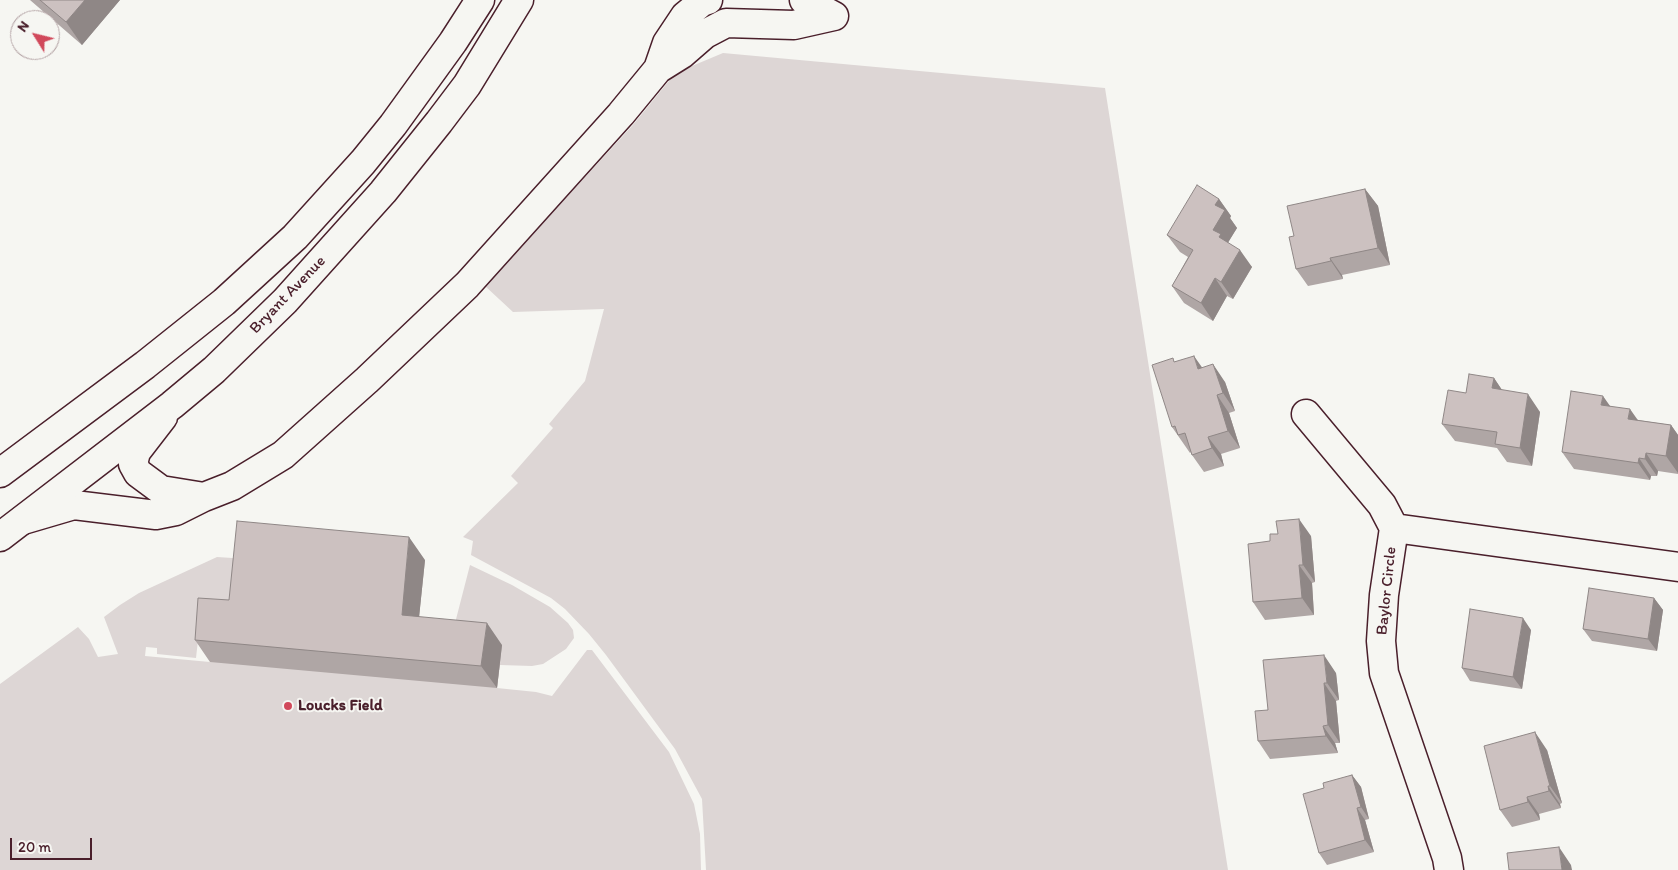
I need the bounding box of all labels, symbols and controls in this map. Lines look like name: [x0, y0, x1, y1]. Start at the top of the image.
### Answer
north arrow: [10, 10, 60, 60]
text: N: [14, 18, 33, 35]
street label: Bryant Avenue: [246, 252, 330, 338]
street label: Baylor Circle: [1373, 546, 1401, 636]
place label: Loucks Field: [298, 696, 382, 716]
marker: Loucks Field: [282, 700, 294, 712]
scale bar: [12, 828, 95, 860]
text: 20 m: [18, 838, 51, 856]

